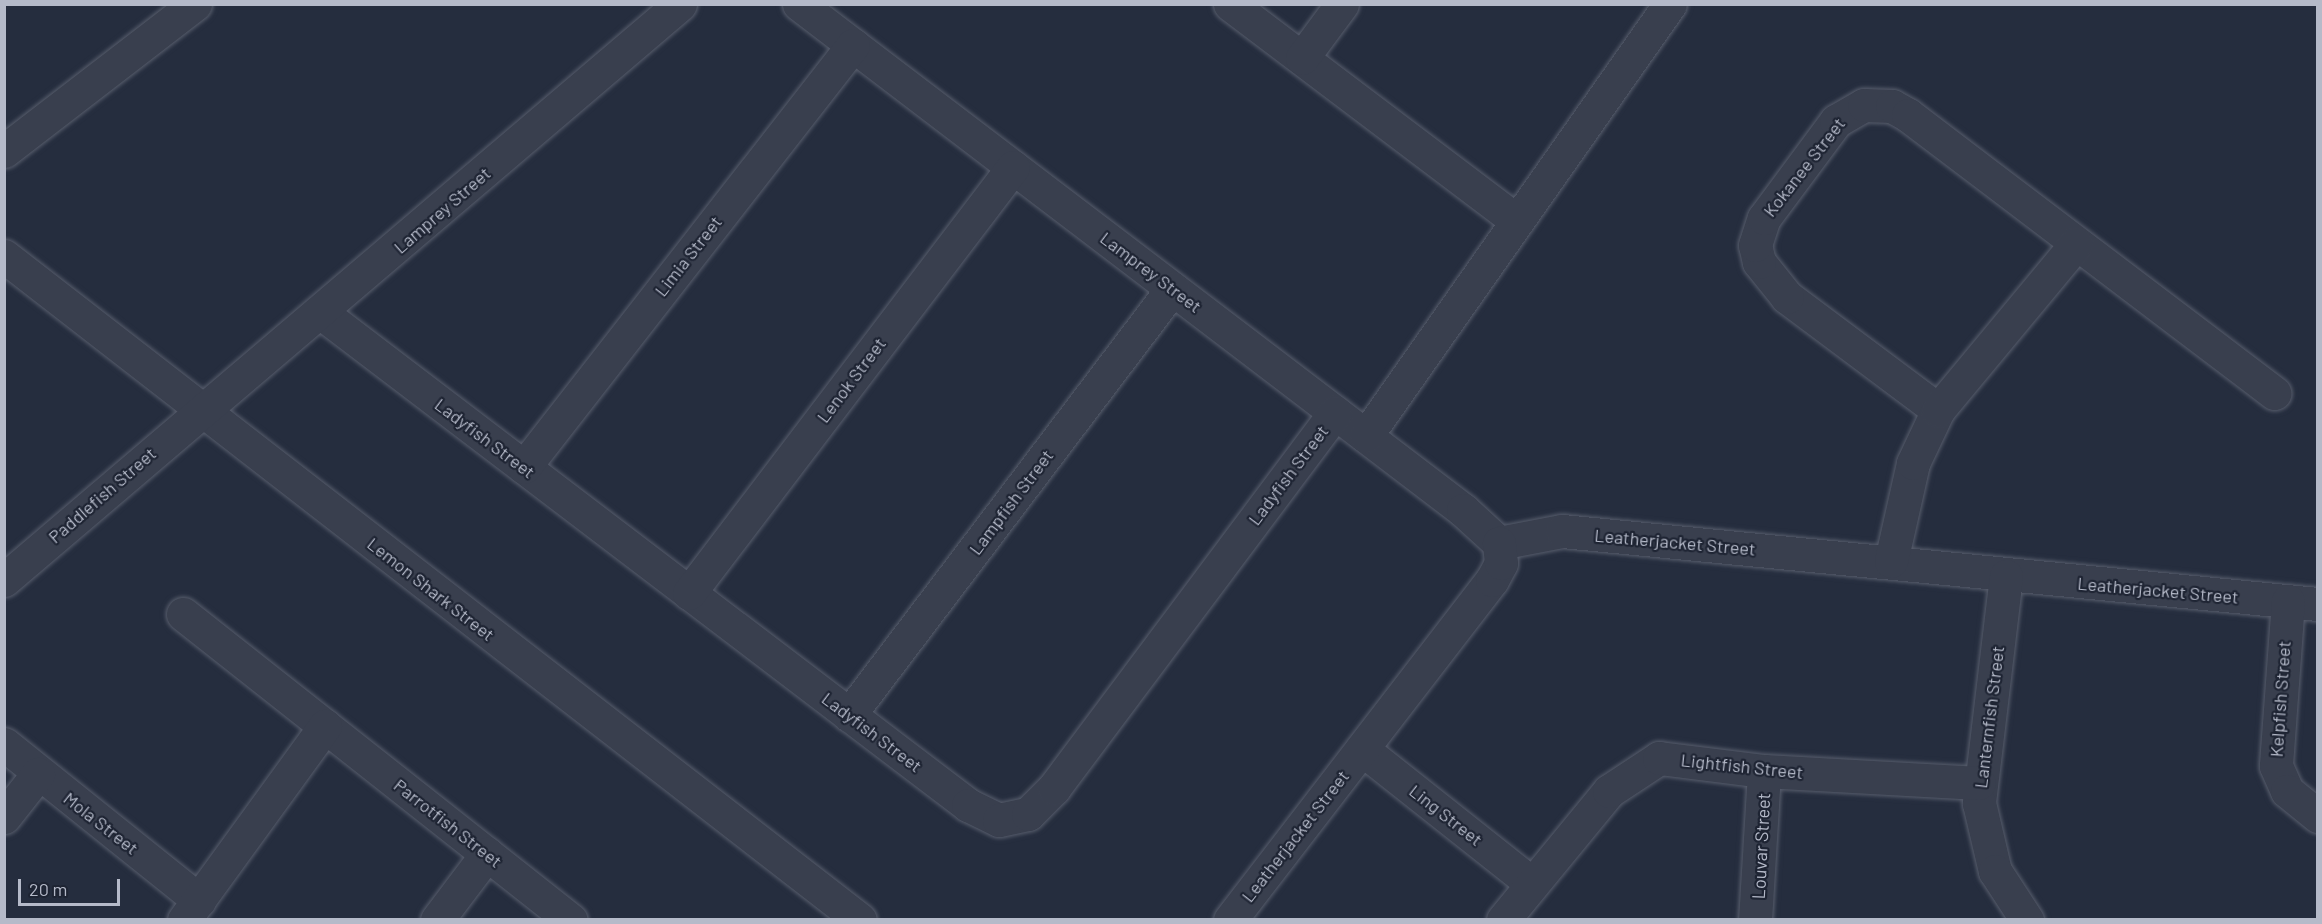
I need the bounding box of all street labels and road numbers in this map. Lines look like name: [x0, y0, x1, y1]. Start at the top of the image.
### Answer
street label: Kokanee Street: [1759, 113, 1849, 221]
street label: Lamprey Street: [389, 162, 495, 258]
street label: Limia Street: [650, 211, 726, 301]
street label: Lamprey Street: [1096, 227, 1206, 317]
street label: Lenok Street: [812, 333, 890, 427]
street label: Ladyfish Street: [431, 393, 539, 483]
street label: Ladyfish Street: [1243, 421, 1333, 529]
street label: Paddlefish Street: [44, 442, 160, 548]
street label: Lampfish Street: [964, 445, 1058, 559]
street label: Leatherjacket Street: [1594, 524, 1756, 560]
street label: Lemon Shark Street: [363, 533, 499, 645]
street label: Leatherjacket Street: [2077, 572, 2239, 608]
street label: Kelpfish Street: [2265, 640, 2295, 758]
street label: Lanternfish Street: [1970, 645, 2008, 789]
street label: Ladyfish Street: [818, 687, 926, 777]
street label: Lightfish Street: [1680, 749, 1804, 783]
street label: Leatherjacket Street: [1237, 766, 1353, 906]
street label: Parrotfish Street: [390, 774, 506, 872]
street label: Ling Street: [1405, 780, 1487, 850]
street label: Mola Street: [59, 787, 143, 859]
street label: Louvar Street: [1747, 792, 1775, 900]

